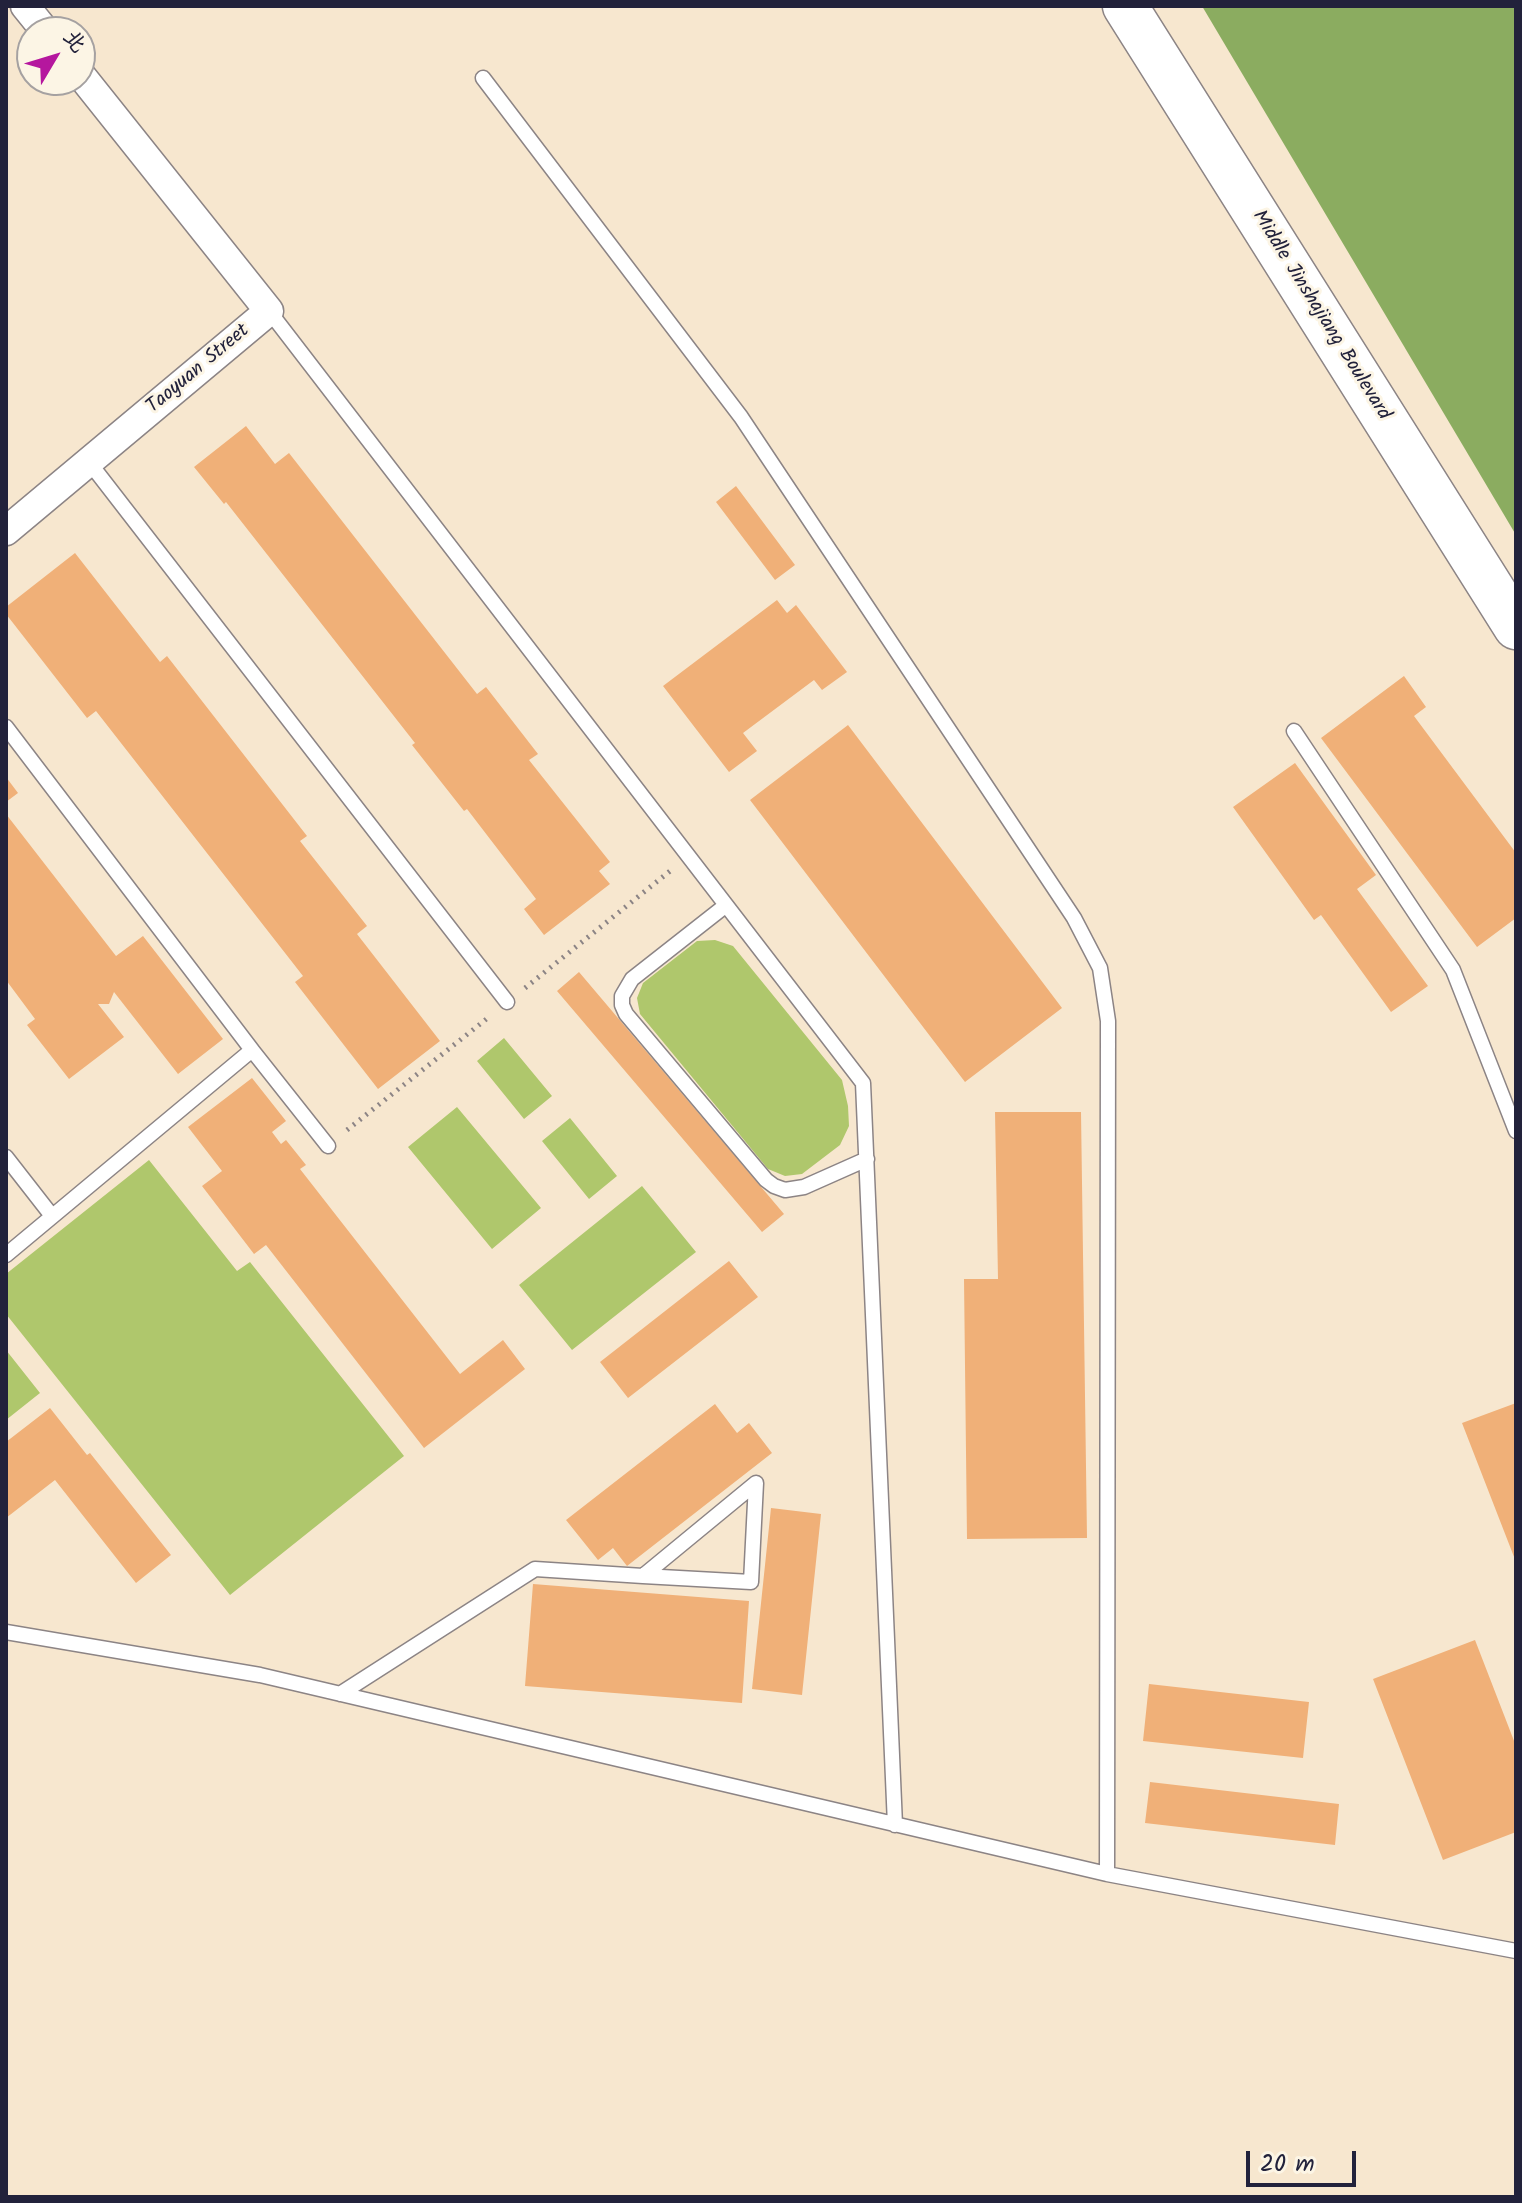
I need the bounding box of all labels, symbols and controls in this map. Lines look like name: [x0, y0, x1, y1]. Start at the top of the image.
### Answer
north arrow: [16, 16, 96, 96]
text: 北: [53, 23, 94, 62]
street label: Middle Jinshajiang Boulevard: [1245, 207, 1395, 425]
street label: Taoyuan Street: [143, 320, 255, 420]
scale bar: [1250, 2135, 1360, 2185]
text: 20 m: [1260, 2145, 1315, 2184]

